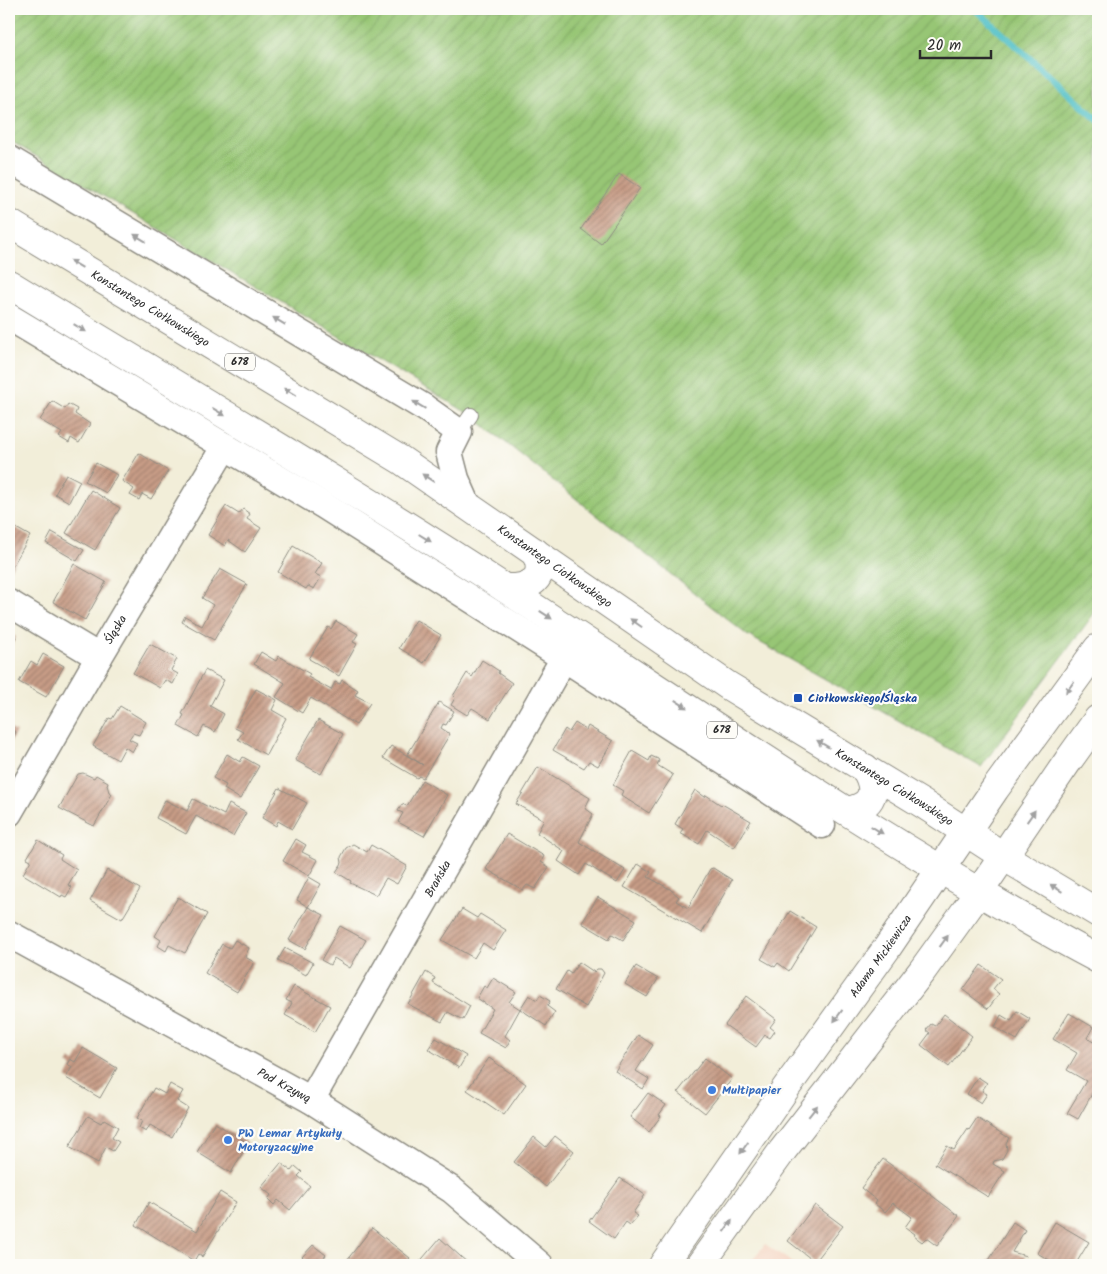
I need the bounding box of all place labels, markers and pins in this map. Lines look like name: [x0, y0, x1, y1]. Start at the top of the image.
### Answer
place label: Ciołkowskiego/Śląska: [808, 689, 917, 708]
marker: Ciołkowskiego/Śląska: [792, 692, 804, 704]
place label: Multipapier: [722, 1081, 782, 1100]
marker: Multipapier: [706, 1084, 718, 1096]
place label: PW Lemar Artykuły Motoryzacyjne: [238, 1124, 343, 1157]
marker: PW Lemar Artykuły Motoryzacyjne: [222, 1134, 234, 1146]

